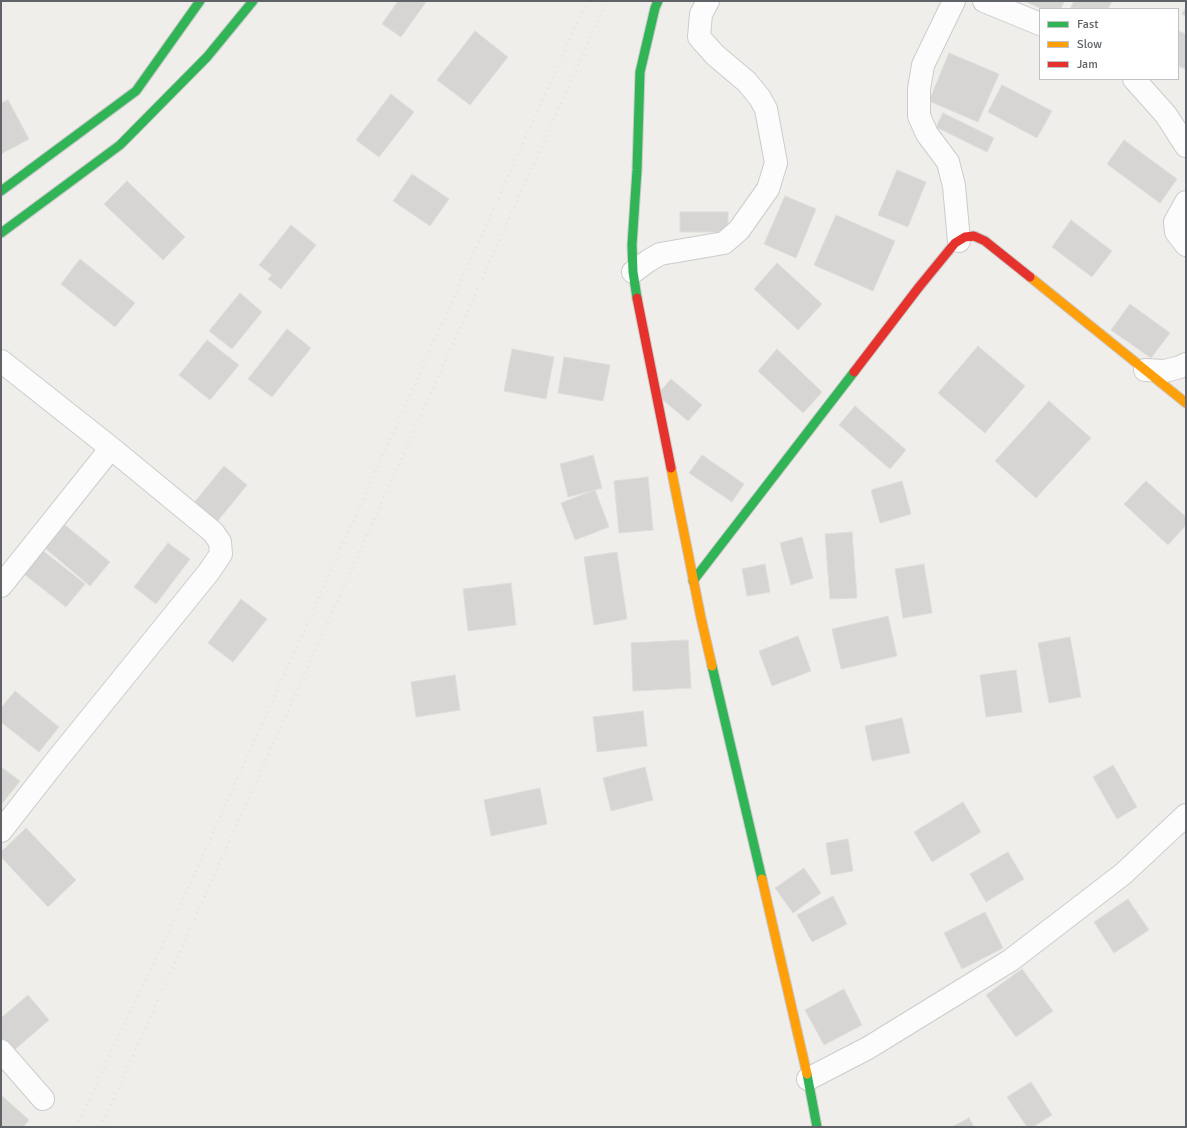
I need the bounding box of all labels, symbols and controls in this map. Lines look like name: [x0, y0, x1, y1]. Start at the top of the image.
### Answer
legend: [1039, 8, 1179, 80]
text: Fast: [1077, 17, 1098, 32]
text: Slow: [1077, 37, 1102, 52]
text: Jam: [1077, 57, 1098, 72]

